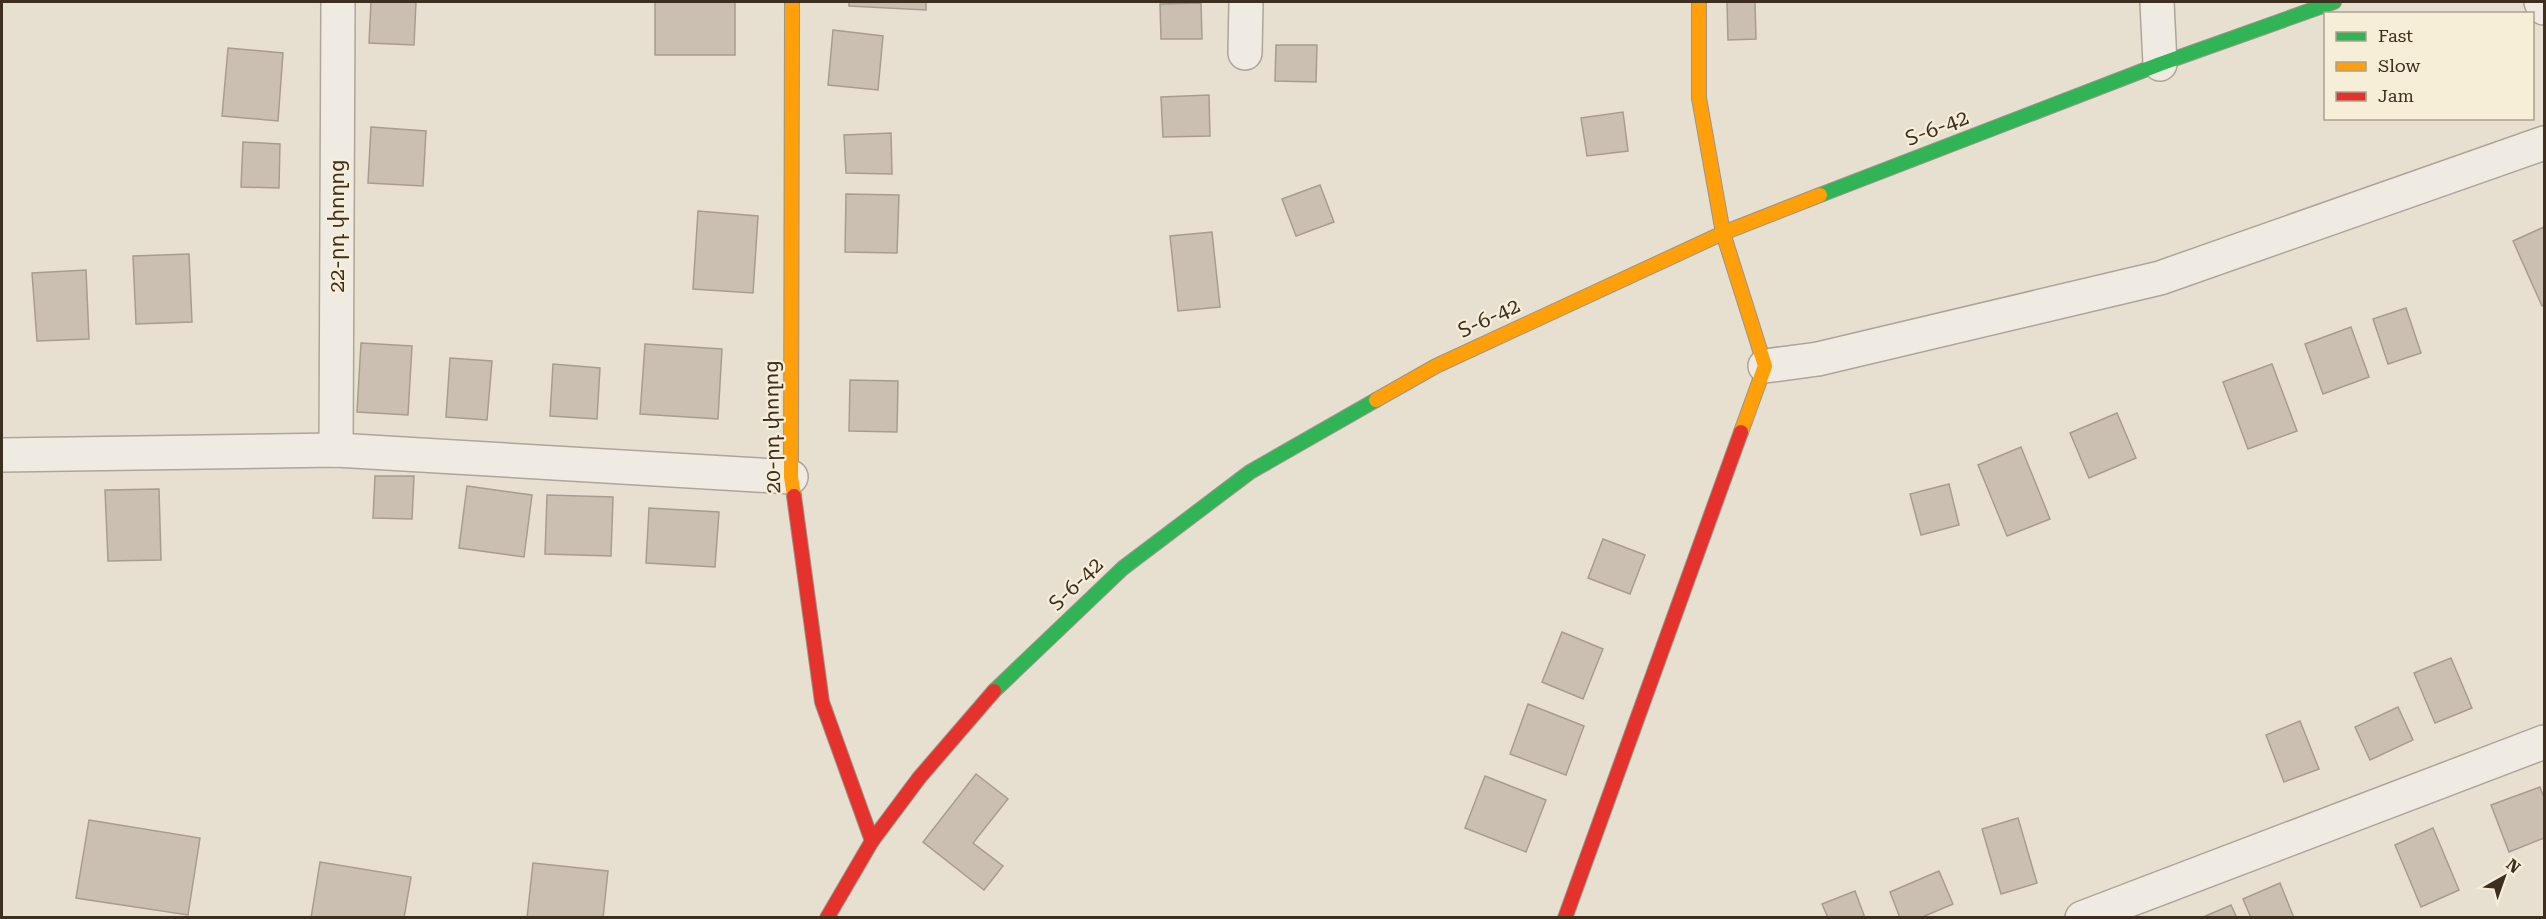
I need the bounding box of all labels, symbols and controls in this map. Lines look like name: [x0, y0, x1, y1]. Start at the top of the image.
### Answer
legend: [2324, 12, 2534, 120]
text: Fast: [2378, 25, 2413, 46]
text: Slow: [2378, 55, 2420, 76]
text: Jam: [2378, 85, 2414, 106]
street label: Տ-6-42: [1902, 105, 1972, 151]
street label: 22-րդ փողոց: [325, 159, 349, 293]
street label: Տ-6-42: [1454, 293, 1524, 343]
street label: 20-րդ փողոց: [759, 360, 785, 494]
street label: Տ-6-42: [1044, 553, 1108, 615]
north arrow: [2474, 847, 2534, 907]
text: N: [2502, 855, 2524, 877]

